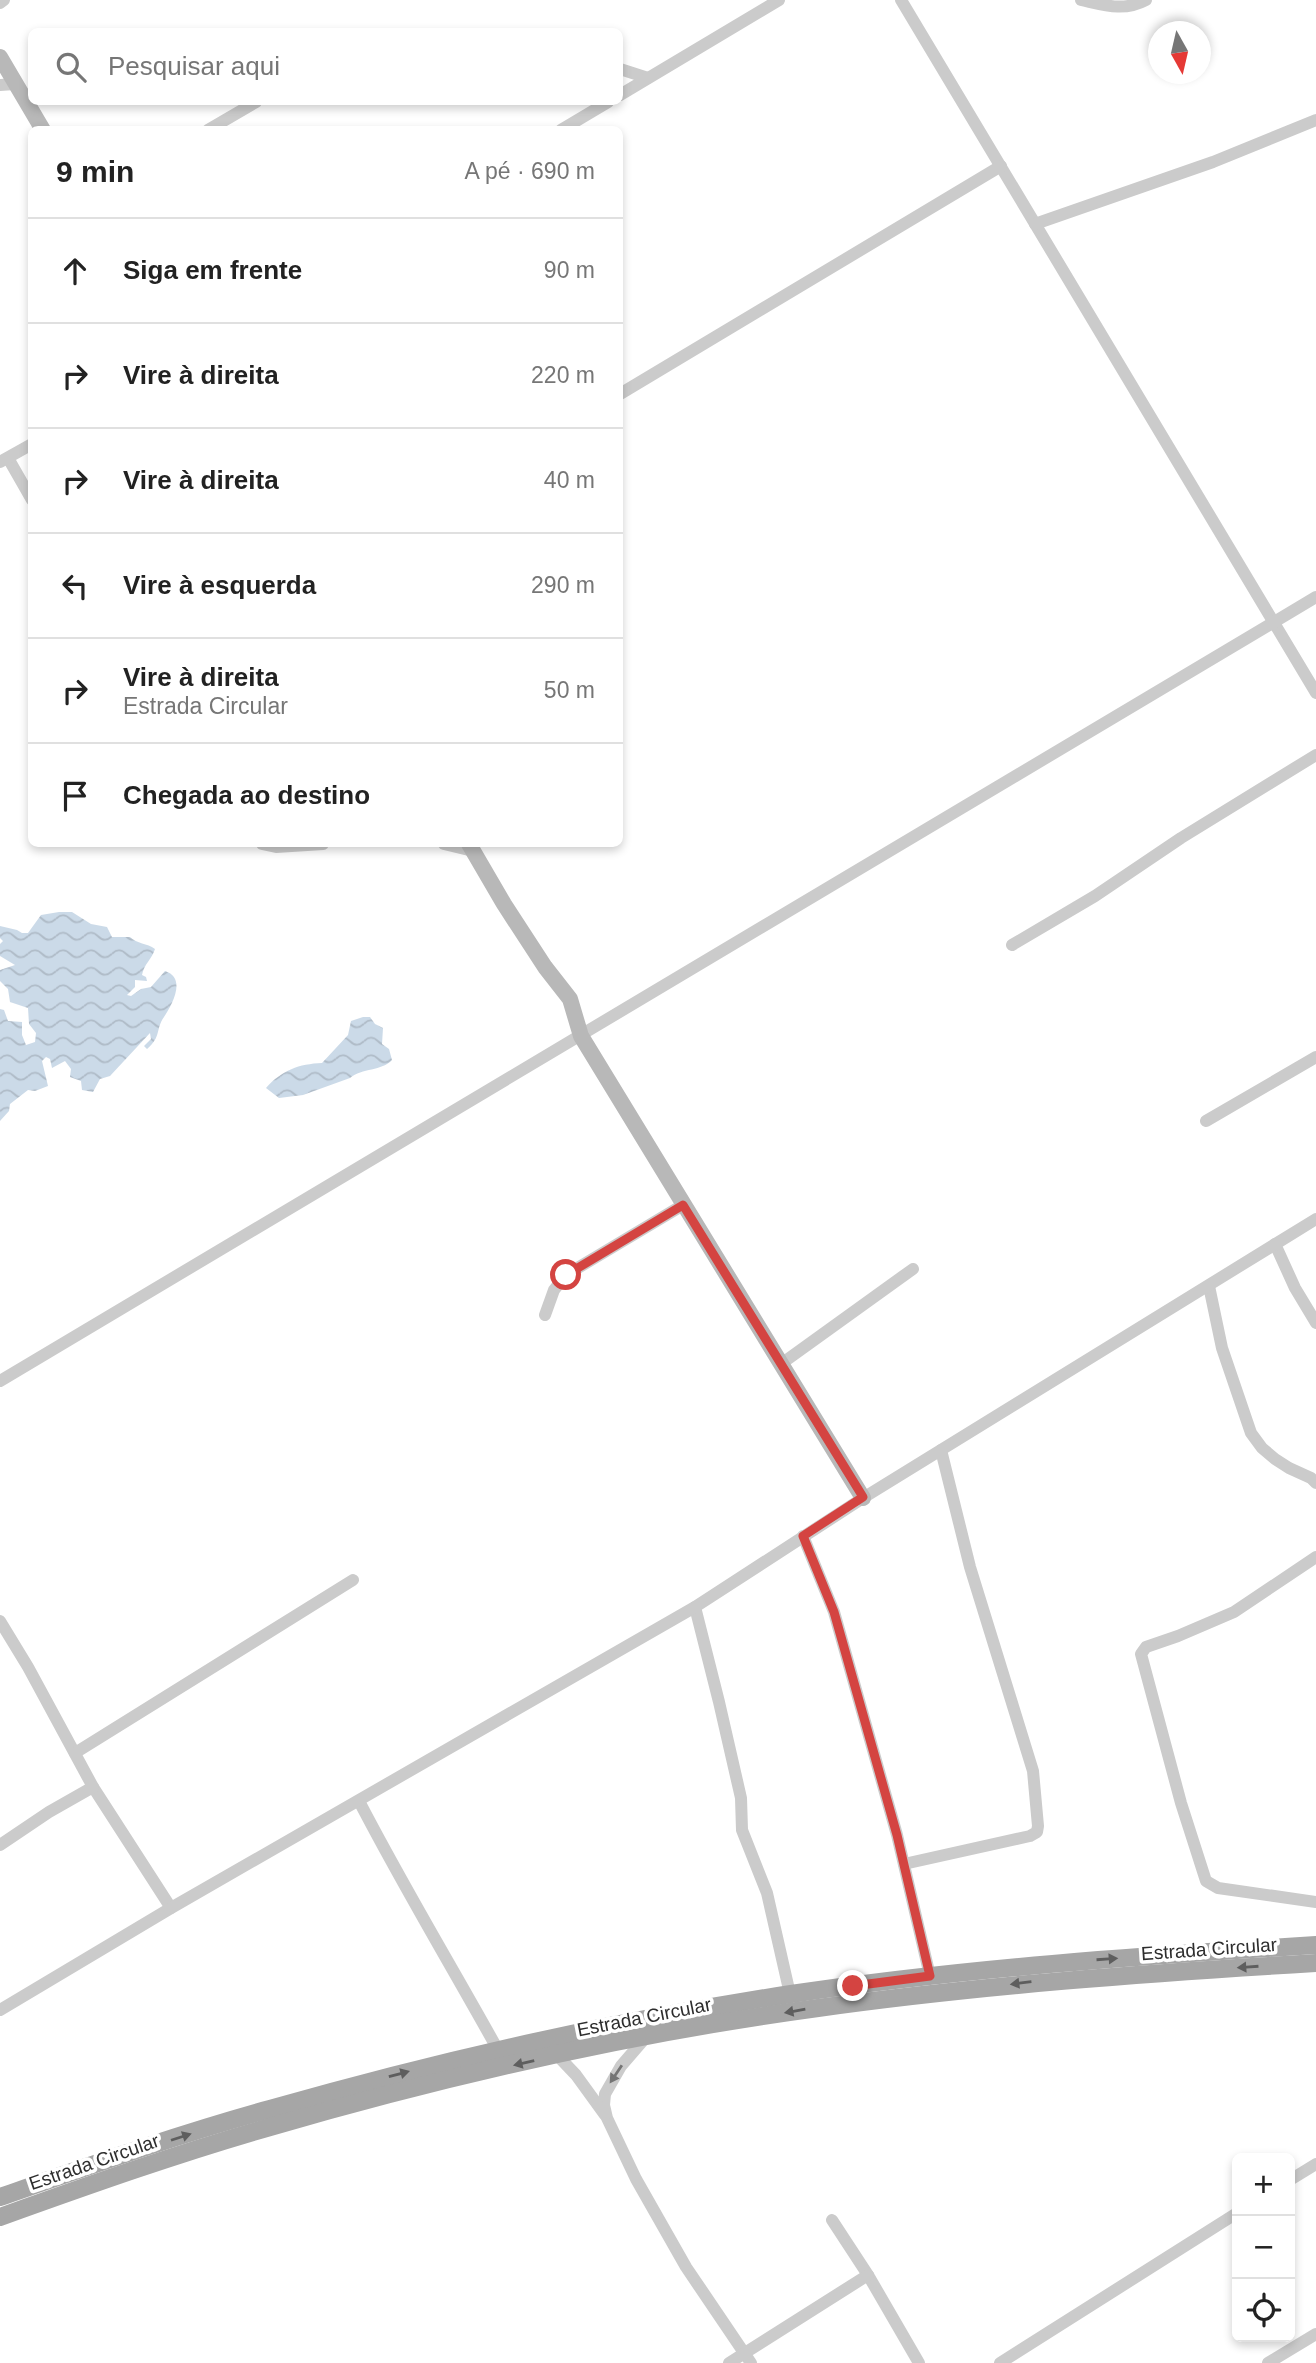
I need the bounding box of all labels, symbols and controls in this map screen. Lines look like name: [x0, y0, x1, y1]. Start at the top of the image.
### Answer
north arrow: [1148, 21, 1211, 84]
search box: [28, 28, 623, 105]
icon: search: [52, 48, 90, 86]
text: Pesquisar aqui: [108, 51, 280, 81]
text: 9 min: [56, 155, 134, 188]
text: A pé · 690 m: [465, 158, 595, 184]
icon: ahead: [56, 252, 94, 290]
text: Siga em frente: [123, 255, 302, 285]
text: 90 m: [544, 257, 595, 283]
icon: right: [56, 357, 94, 395]
text: Vire à direita: [123, 360, 279, 390]
text: 220 m: [531, 362, 595, 388]
icon: right: [56, 462, 94, 500]
text: Vire à direita: [123, 465, 279, 495]
text: 40 m: [544, 467, 595, 493]
icon: left: [56, 567, 94, 605]
text: Vire à esquerda: [123, 570, 316, 600]
text: 290 m: [531, 572, 595, 598]
text: Vire à direita: [123, 662, 279, 692]
icon: right: [56, 672, 94, 710]
text: 50 m: [544, 677, 595, 703]
text: Estrada Circular: [123, 693, 288, 719]
icon: arrive: [56, 777, 94, 815]
text: Chegada ao destino: [123, 780, 370, 810]
route start: [550, 1259, 581, 1290]
street label: Estrada Circular: [1140, 1934, 1278, 1964]
one-way arrow: [1096, 1953, 1118, 1964]
one-way arrow: [1237, 1962, 1259, 1973]
route end: [837, 1970, 868, 2001]
one-way arrow: [1010, 1978, 1032, 1989]
street label: Estrada Circular: [575, 1994, 714, 2040]
one-way arrow: [784, 2006, 806, 2017]
one-way arrow: [513, 2058, 535, 2069]
one-way arrow: [609, 2065, 623, 2083]
one-way arrow: [389, 2068, 410, 2078]
street label: Estrada Circular: [26, 2130, 162, 2194]
one-way arrow: [171, 2131, 192, 2142]
map controls: [1232, 2153, 1295, 2342]
button: +: [1232, 2153, 1295, 2216]
button: −: [1232, 2216, 1295, 2279]
button: locate: [1232, 2279, 1295, 2342]

